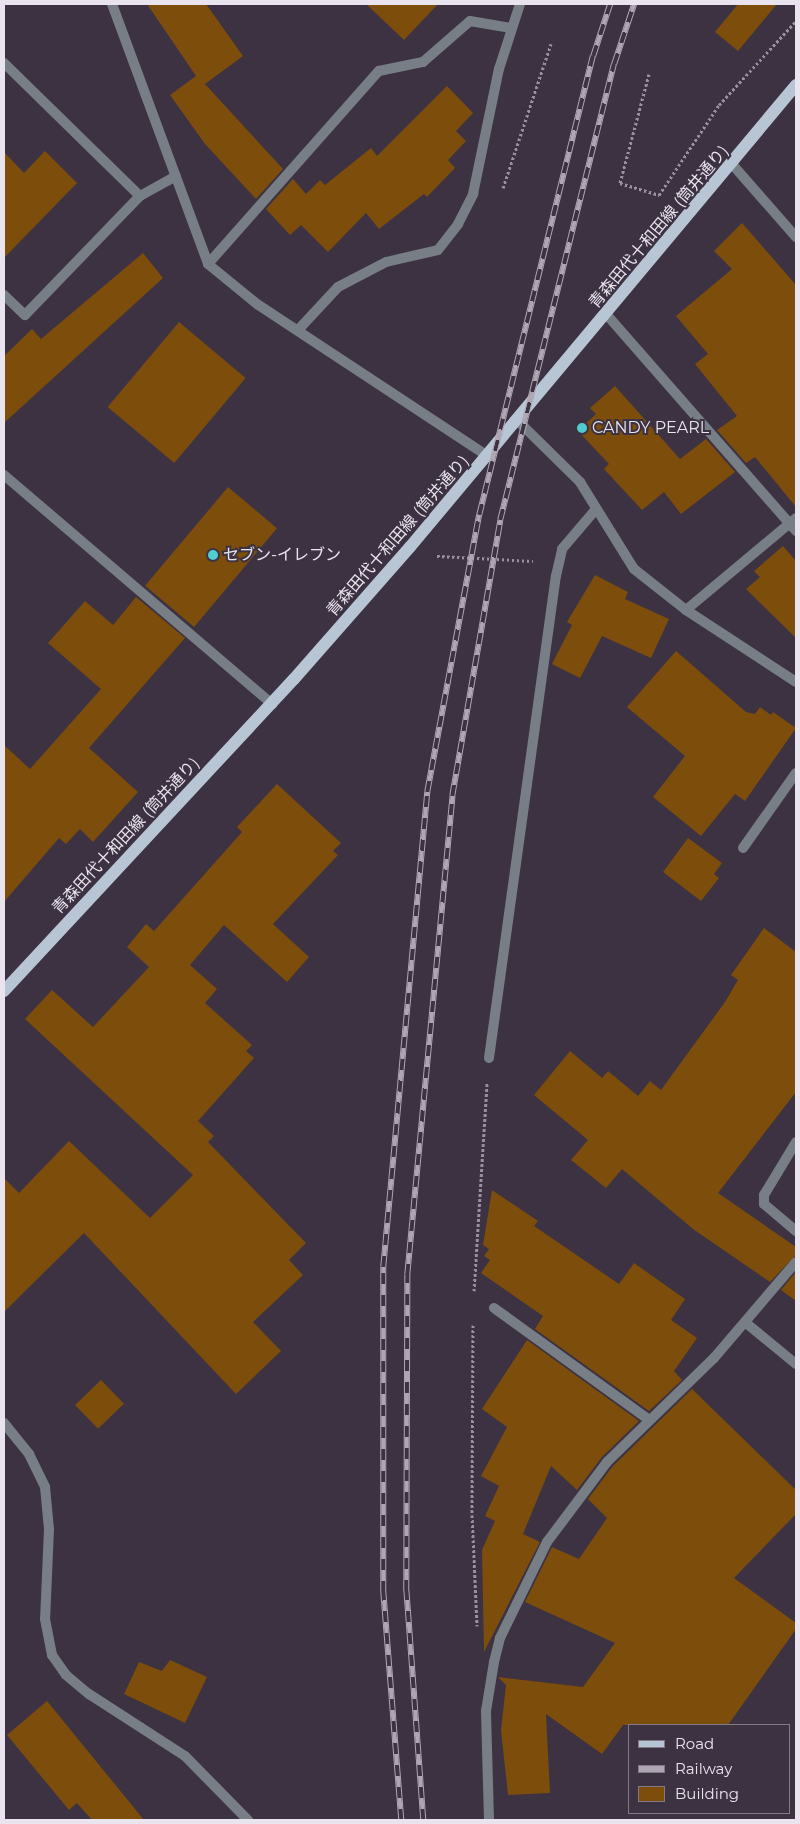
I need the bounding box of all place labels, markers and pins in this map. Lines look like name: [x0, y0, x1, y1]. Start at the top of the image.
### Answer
place label: CANDY PEARL: [592, 418, 709, 438]
marker: CANDY PEARL: [576, 422, 588, 434]
place label: セブン-イレブン: [223, 545, 341, 565]
marker: セブン-イレブン: [207, 549, 219, 561]

